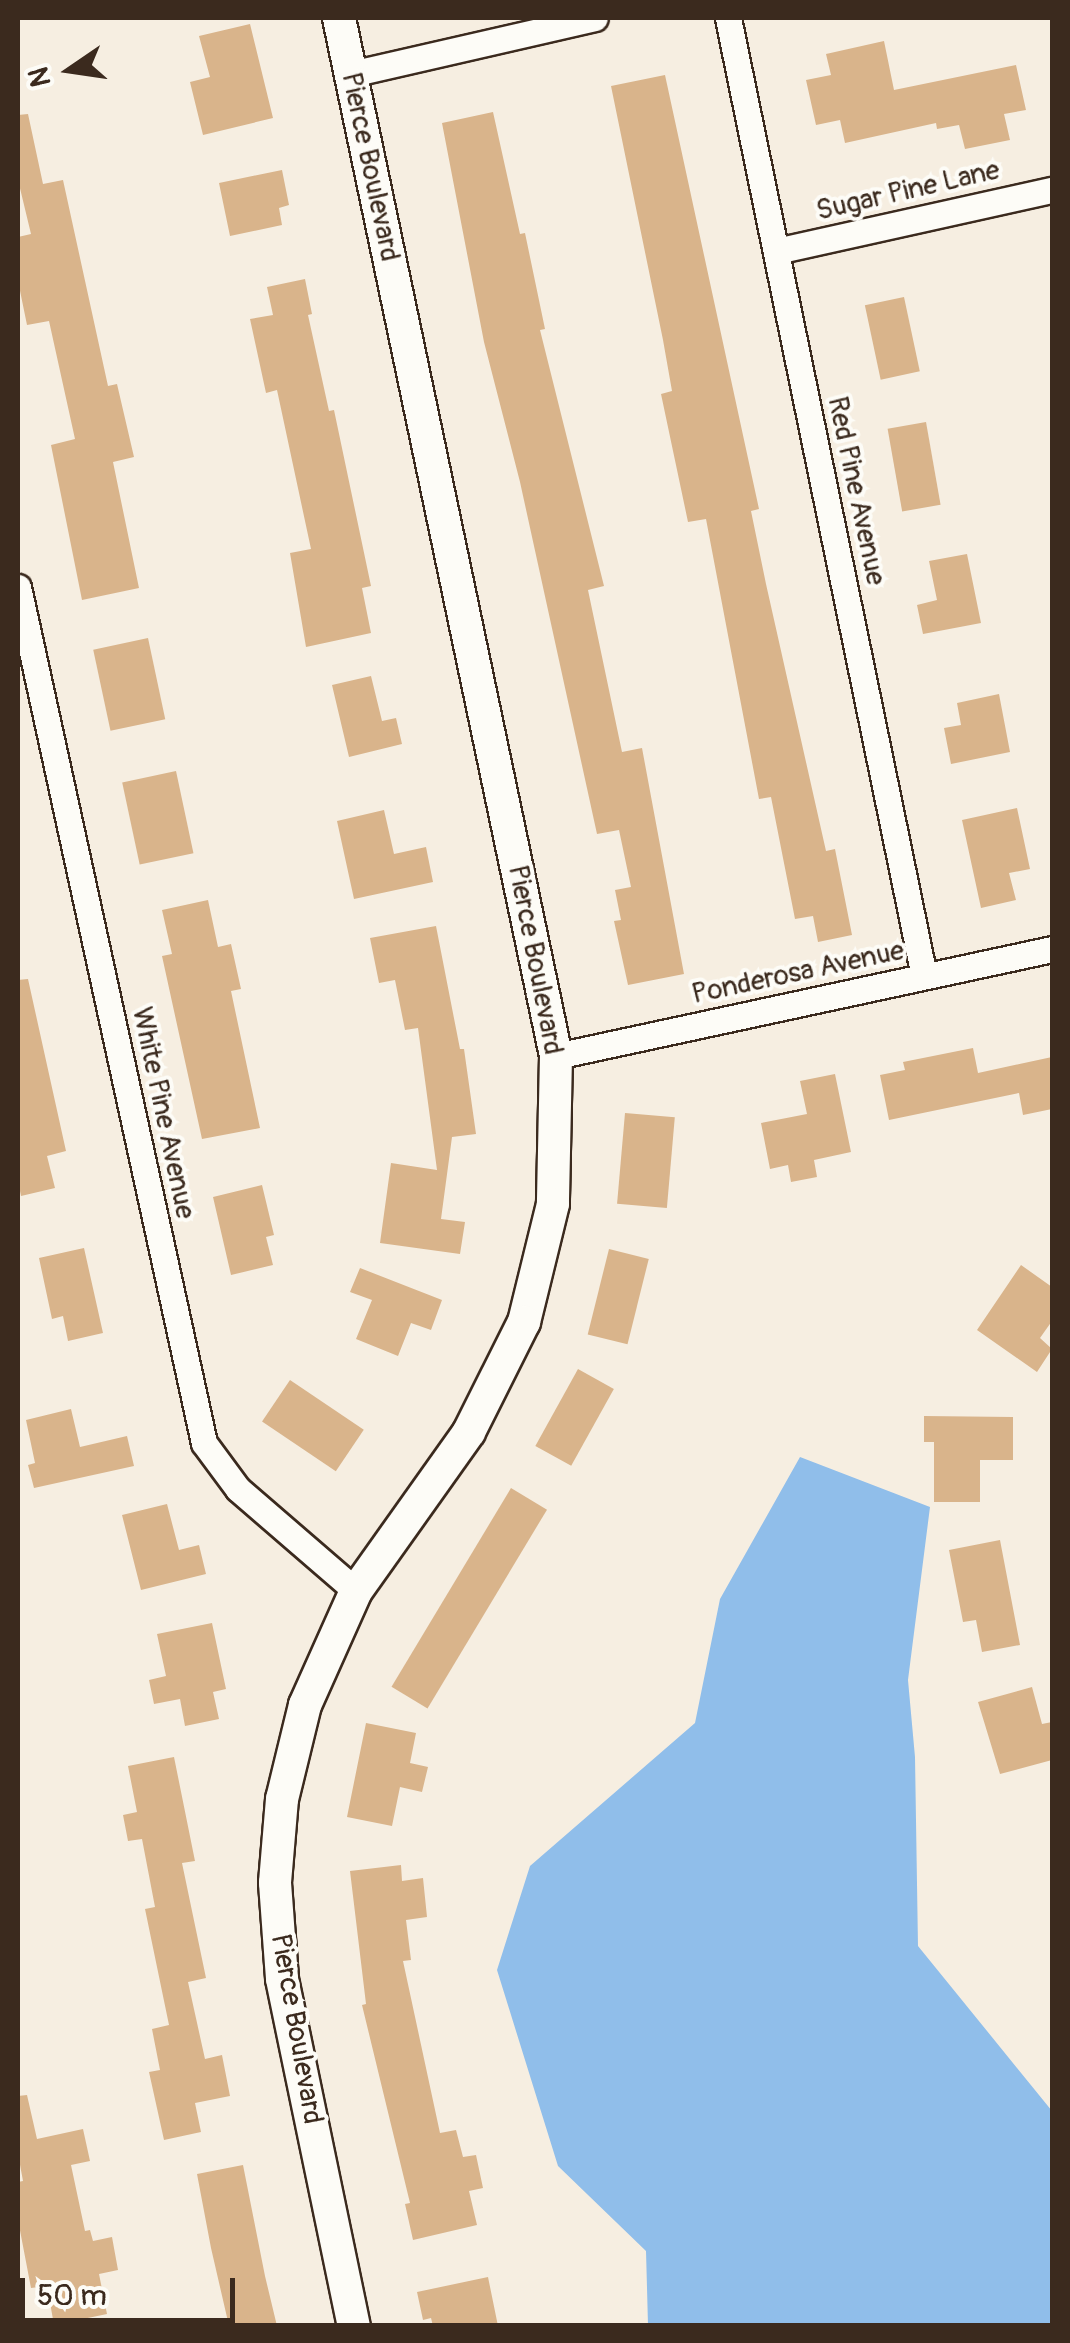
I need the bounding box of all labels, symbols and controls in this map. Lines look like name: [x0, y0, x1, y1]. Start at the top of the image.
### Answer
north arrow: [20, 20, 120, 120]
text: N: [21, 64, 59, 90]
street label: Pierce Boulevard: [334, 69, 406, 265]
street label: Sugar Pine Lane: [813, 154, 1003, 228]
street label: Red Pine Avenue: [820, 394, 892, 588]
street label: Pierce Boulevard: [500, 862, 570, 1058]
street label: Ponderosa Avenue: [689, 934, 907, 1012]
street label: White Pine Avenue: [124, 1004, 202, 1222]
street label: Pierce Boulevard: [263, 1931, 329, 2127]
scale bar: [25, 2258, 240, 2320]
text: 50 m: [37, 2277, 107, 2314]

